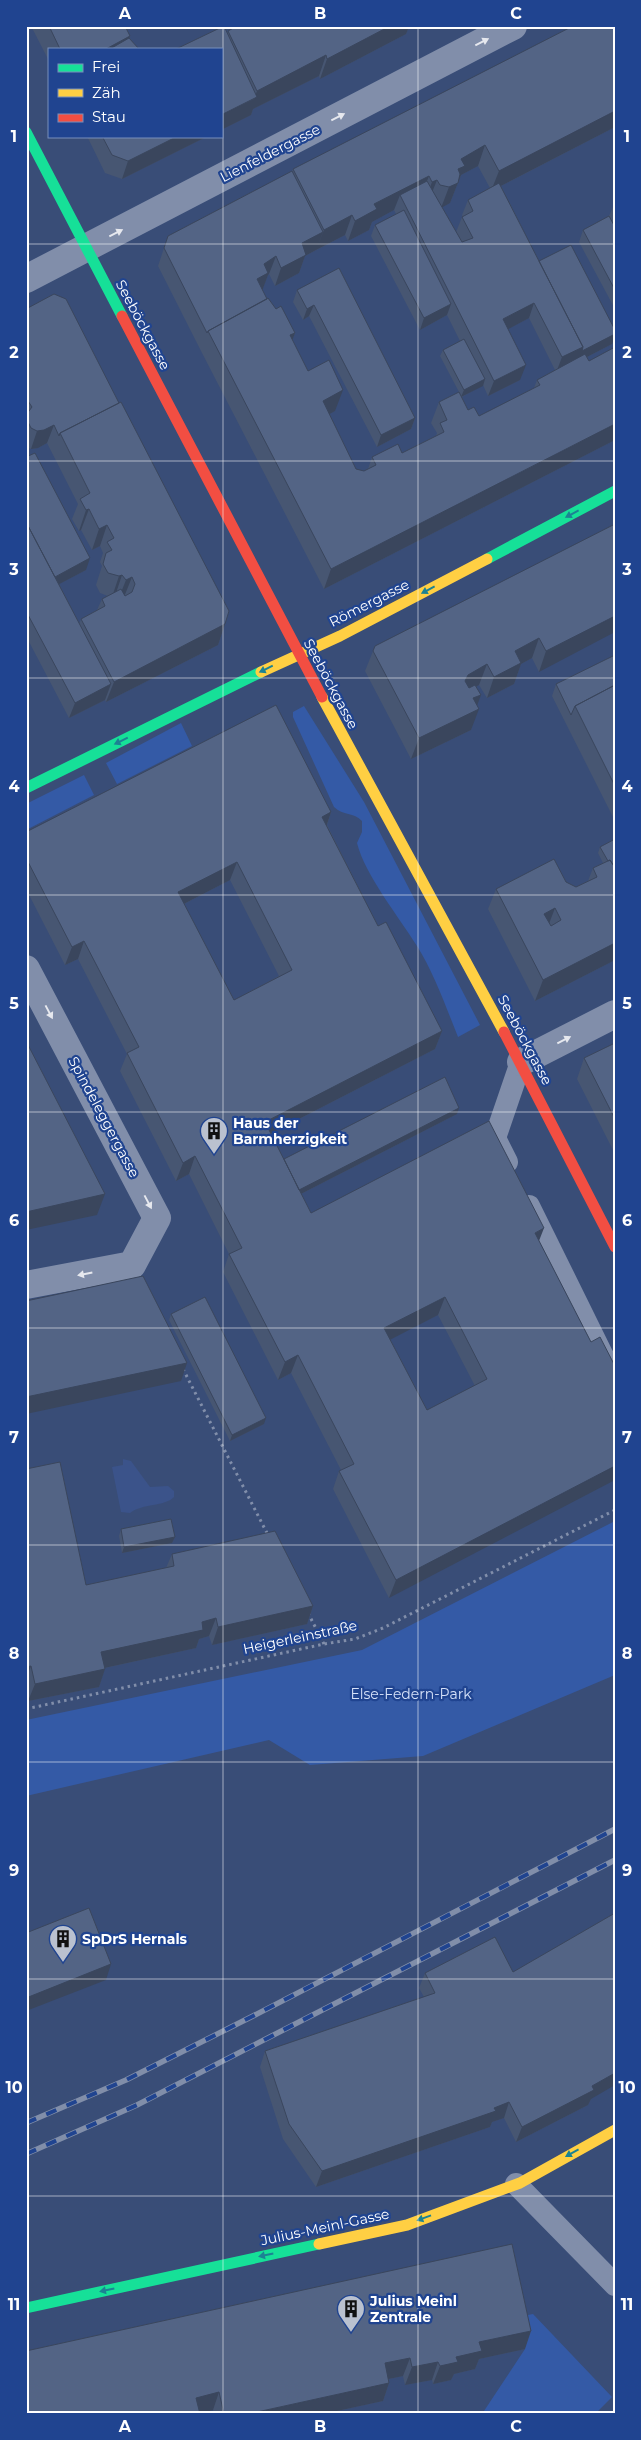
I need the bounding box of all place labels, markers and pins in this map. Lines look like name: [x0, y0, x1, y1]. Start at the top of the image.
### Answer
place label: Haus der Barmherzigkeit: [233, 1114, 347, 1148]
building icon: Haus der Barmherzigkeit: [199, 1116, 229, 1155]
building icon: SpDrS Hernals: [48, 1924, 78, 1963]
place label: SpDrS Hernals: [82, 1930, 188, 1948]
place label: Julius Meinl Zentrale: [369, 2292, 457, 2326]
building icon: Julius Meinl Zentrale: [336, 2294, 366, 2333]

